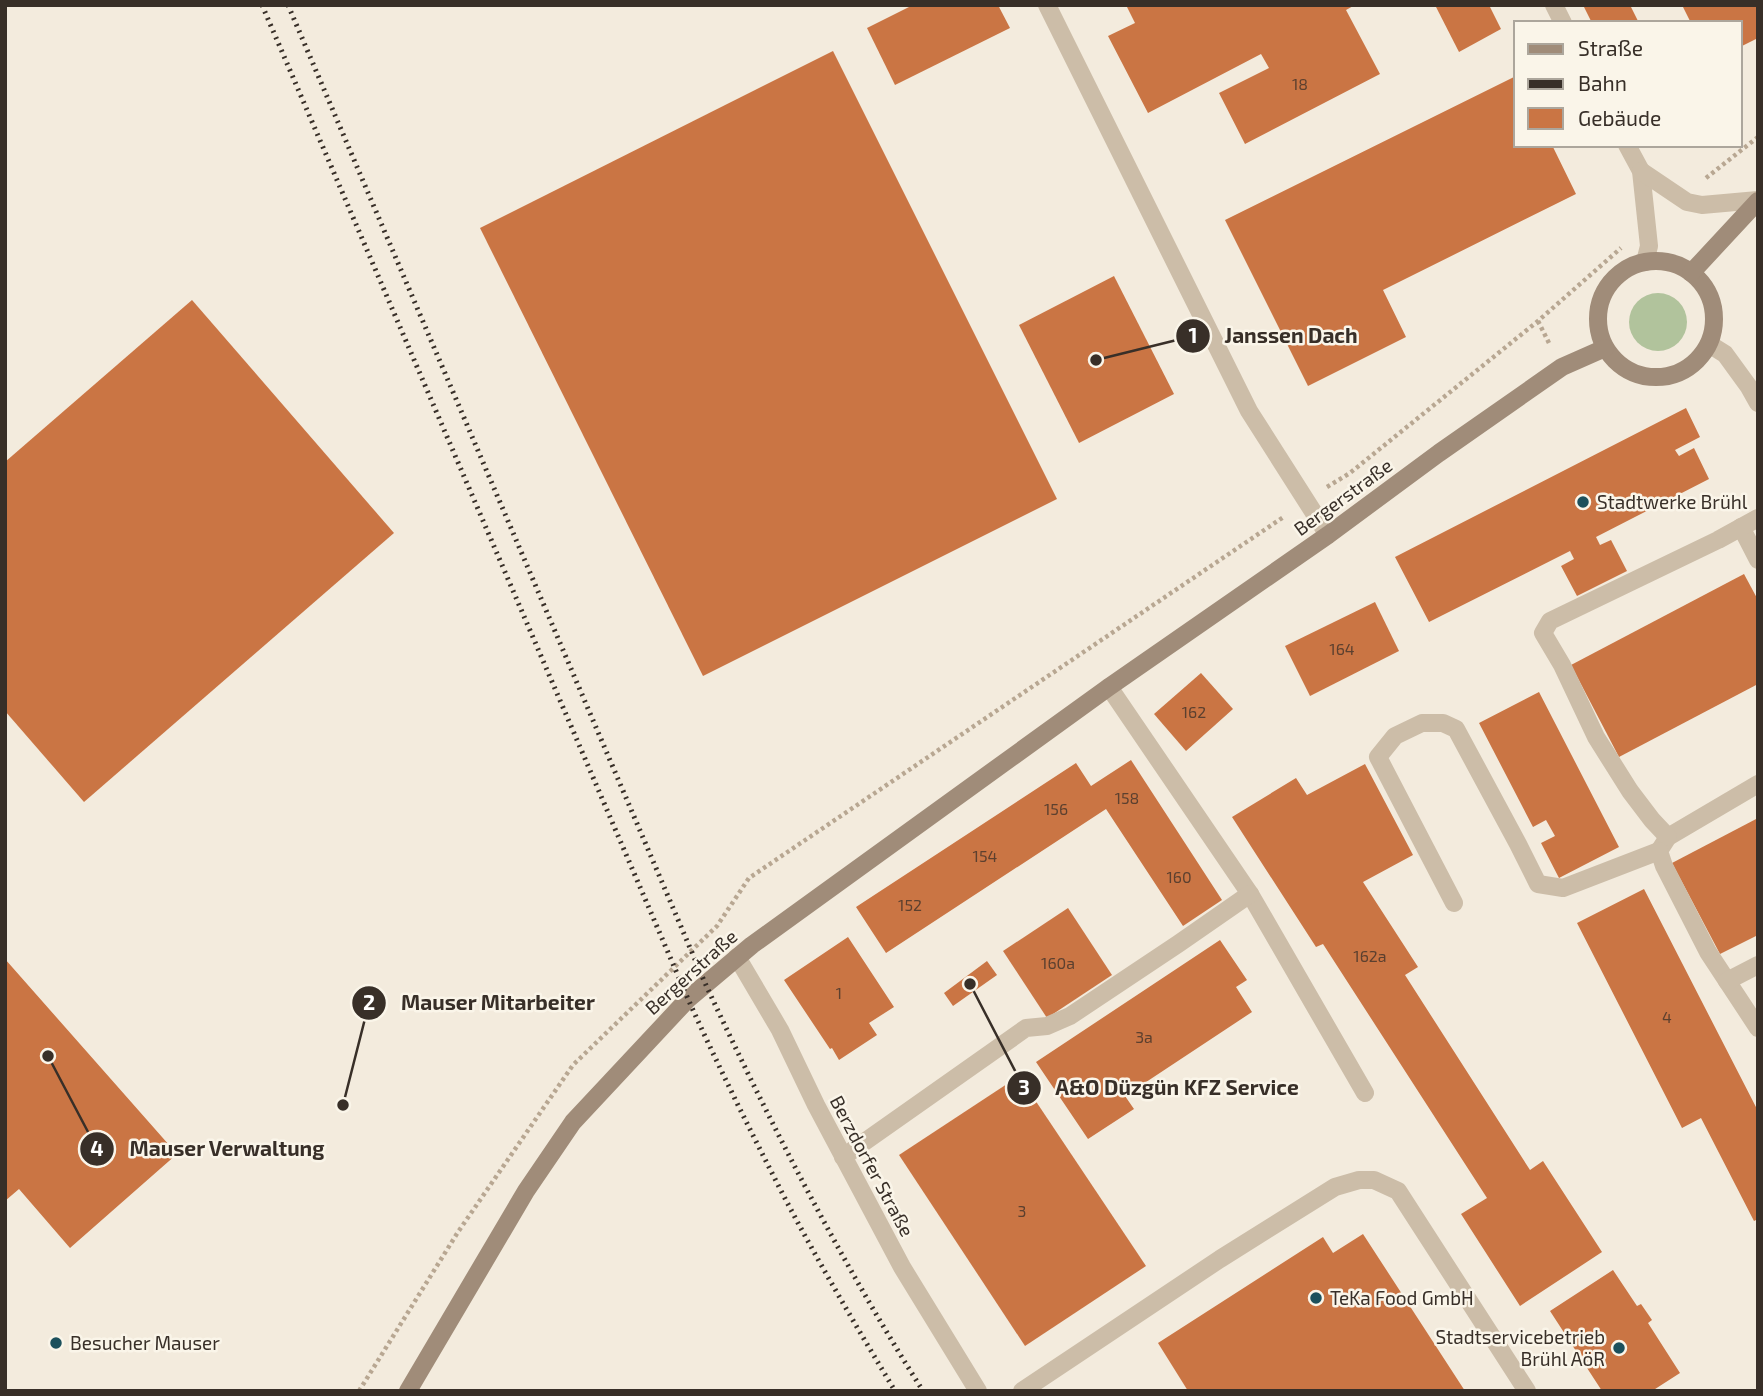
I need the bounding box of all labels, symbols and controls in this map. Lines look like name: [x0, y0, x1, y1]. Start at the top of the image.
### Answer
legend: [1514, 21, 1742, 147]
text: Straße: [1578, 35, 1643, 60]
text: Bahn: [1578, 70, 1627, 95]
house number: 18: [1292, 74, 1308, 93]
text: Gebäude: [1578, 105, 1661, 130]
callout: Janssen Dach: [1175, 315, 1372, 357]
text: 1: [1188, 322, 1198, 347]
text: Janssen Dach: [1224, 322, 1358, 347]
street label: Bergerstraße: [1289, 453, 1396, 540]
place label: Stadtwerke Brühl: [1597, 490, 1748, 513]
marker: Stadtwerke Brühl: [1575, 494, 1591, 510]
house number: 164: [1329, 639, 1355, 658]
house number: 162: [1182, 702, 1206, 721]
house number: 158: [1115, 788, 1139, 807]
house number: 156: [1044, 799, 1068, 818]
house number: 154: [973, 846, 998, 865]
house number: 160: [1166, 867, 1192, 886]
house number: 152: [898, 895, 922, 914]
street label: Bergerstraße: [640, 924, 741, 1019]
house number: 162a: [1353, 946, 1387, 965]
house number: 160a: [1041, 953, 1075, 972]
callout: Mauser Mitarbeiter: [351, 982, 609, 1024]
house number: 1: [836, 983, 842, 1002]
text: 2: [363, 989, 375, 1014]
text: Mauser Mitarbeiter: [401, 989, 595, 1014]
house number: 4: [1662, 1007, 1672, 1026]
house number: 3a: [1135, 1027, 1153, 1046]
callout: A&O Düzgün KFZ Service: [1006, 1067, 1313, 1109]
text: 3: [1018, 1074, 1030, 1099]
text: A&O Düzgün KFZ Service: [1055, 1074, 1299, 1099]
street label: Berzdorfer Straße: [826, 1091, 919, 1240]
callout: Mauser Verwaltung: [80, 1128, 339, 1170]
text: 4: [90, 1135, 104, 1160]
text: Mauser Verwaltung: [130, 1135, 324, 1160]
house number: 3: [1018, 1201, 1026, 1220]
place label: TeKa Food GmbH: [1330, 1286, 1474, 1309]
marker: TeKa Food GmbH: [1308, 1290, 1324, 1306]
place label: Stadtservicebetrieb Brühl AöR: [1435, 1325, 1605, 1370]
place label: Besucher Mauser: [70, 1331, 220, 1354]
marker: Besucher Mauser: [48, 1335, 64, 1351]
marker: Stadtservicebetrieb Brühl AöR: [1611, 1340, 1627, 1356]

